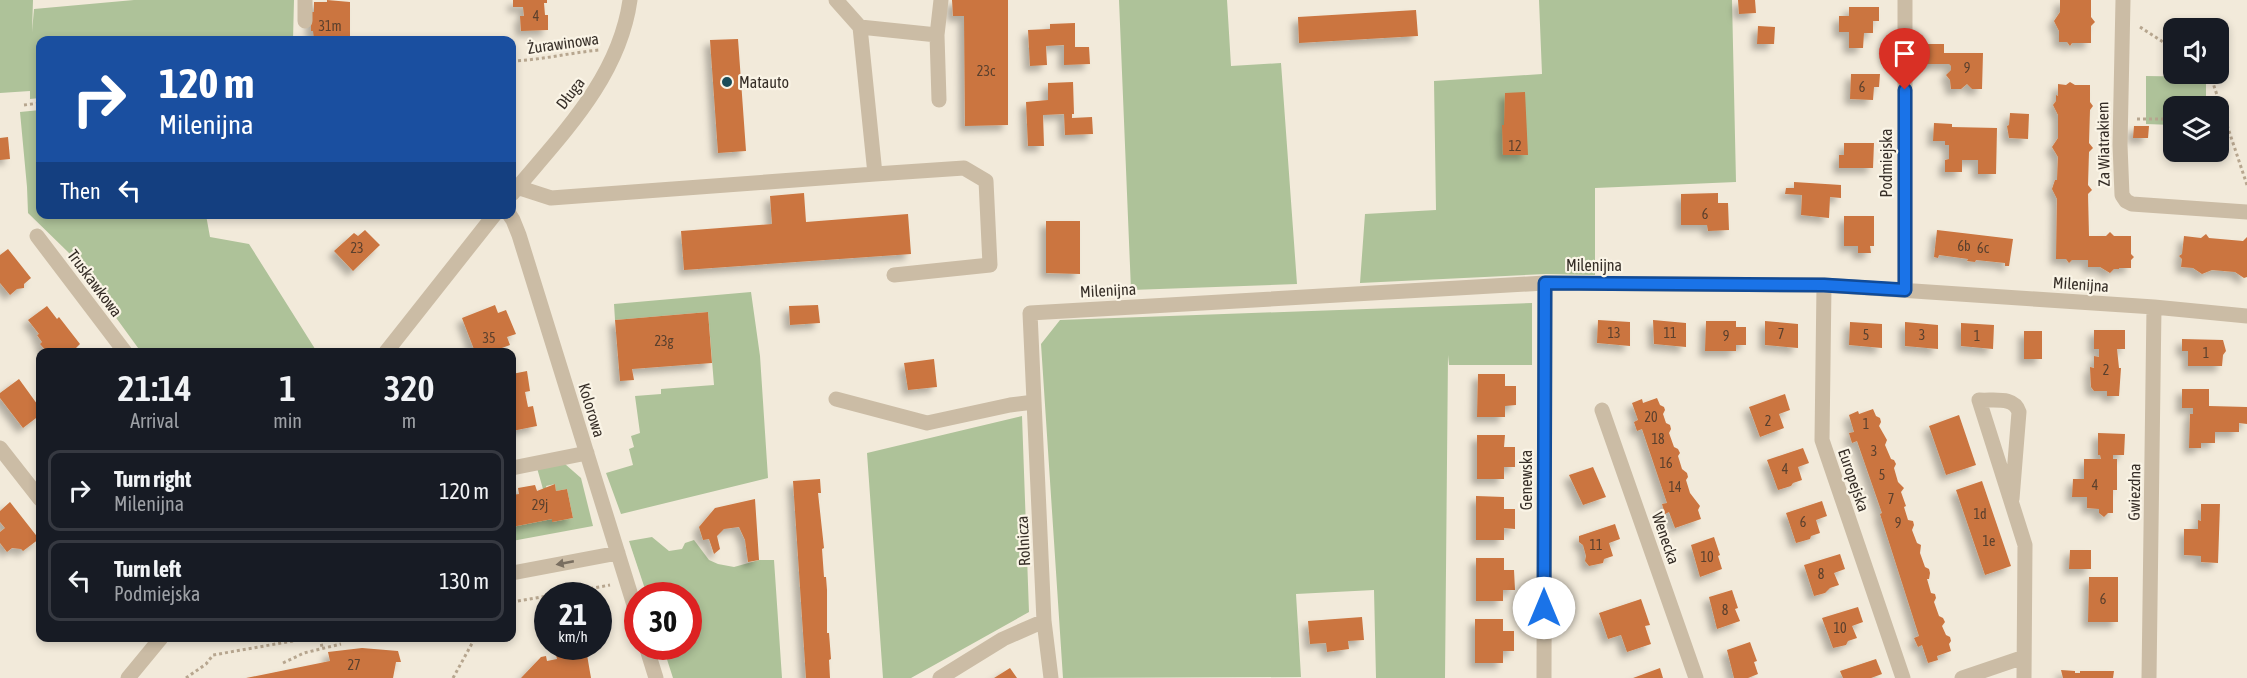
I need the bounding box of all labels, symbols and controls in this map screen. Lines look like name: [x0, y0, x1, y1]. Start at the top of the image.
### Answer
house number: 4: [533, 8, 540, 24]
house number: 31m: [318, 18, 342, 34]
map controls: [2163, 18, 2229, 162]
button: sound: [2163, 18, 2229, 84]
pin: [1879, 28, 1930, 90]
street label: Żurawinowa: [526, 29, 600, 57]
icon: arrive: [1888, 37, 1921, 70]
text: 120 m: [159, 59, 254, 107]
icon: right: [60, 60, 138, 138]
house number: 9: [1964, 60, 1970, 76]
house number: 23c: [977, 63, 996, 79]
place label: Matauto: [739, 73, 789, 91]
street label: Długa: [552, 74, 589, 113]
marker: Matauto: [720, 75, 734, 89]
house number: 6: [1859, 79, 1866, 95]
button: layers: [2163, 96, 2229, 162]
street label: Za Wiatrakiem: [2093, 101, 2113, 187]
text: Milenijna: [159, 109, 254, 140]
street label: Podmiejska: [1877, 128, 1896, 198]
house number: 12: [1508, 138, 1522, 154]
icon: left: [113, 174, 146, 207]
text: Then: [60, 178, 101, 204]
house number: 6: [1702, 206, 1709, 222]
house number: 6b: [1957, 238, 1971, 254]
house number: 23: [350, 240, 364, 256]
house number: 6c: [1977, 240, 1990, 256]
street label: Truskawkowa: [64, 246, 126, 320]
street label: Milenijna: [1566, 256, 1622, 275]
street label: Milenijna: [2052, 273, 2110, 296]
street label: Milenijna: [1080, 280, 1137, 301]
house number: 13: [1607, 325, 1621, 341]
house number: 11: [1663, 325, 1677, 341]
house number: 7: [1778, 326, 1784, 342]
house number: 5: [1863, 327, 1869, 343]
house number: 3: [1919, 327, 1925, 343]
house number: 9: [1723, 328, 1729, 344]
house number: 1: [1974, 328, 1980, 344]
house number: 35: [482, 330, 496, 346]
house number: 23g: [654, 333, 674, 349]
house number: 1: [2203, 345, 2209, 361]
house number: 2: [2103, 362, 2109, 378]
text: 21:14: [118, 367, 192, 409]
text: 1: [279, 367, 296, 409]
text: 320: [384, 367, 434, 409]
street label: Kolorowa: [575, 381, 609, 439]
text: Arrival: [130, 409, 179, 432]
text: min: [273, 409, 302, 432]
text: m: [402, 409, 416, 432]
house number: 20: [1644, 409, 1658, 425]
house number: 2: [1765, 413, 1771, 429]
house number: 1: [1863, 416, 1869, 432]
house number: 18: [1651, 431, 1665, 447]
house number: 3: [1871, 443, 1877, 459]
street label: Europejska: [1834, 446, 1873, 514]
street label: Genewska: [1517, 450, 1535, 510]
house number: 16: [1659, 455, 1673, 471]
house number: 4: [1782, 461, 1789, 477]
street label: Gwiezdna: [2125, 463, 2143, 521]
text: Turn right: [114, 466, 191, 492]
house number: 5: [1879, 467, 1885, 483]
icon: right: [63, 474, 96, 507]
house number: 4: [2092, 477, 2099, 493]
text: 120 m: [439, 478, 489, 504]
house number: 14: [1668, 479, 1682, 495]
house number: 7: [1888, 491, 1894, 507]
text: Milenijna: [114, 492, 184, 515]
house number: 29j: [532, 497, 548, 513]
house number: 1d: [1973, 506, 1987, 522]
street label: Wenecka: [1649, 510, 1683, 566]
house number: 6: [1800, 514, 1807, 530]
street label: Rolnicza: [1013, 515, 1033, 567]
house number: 9: [1895, 515, 1901, 531]
house number: 1e: [1983, 533, 1995, 549]
house number: 11: [1589, 537, 1603, 553]
house number: 10: [1700, 549, 1714, 565]
text: Turn left: [114, 556, 181, 582]
one-way arrow: [555, 559, 574, 568]
icon: left: [63, 564, 96, 597]
house number: 8: [1818, 566, 1825, 582]
text: 130 m: [439, 568, 489, 594]
position arrow: [1512, 576, 1576, 640]
text: Podmiejska: [114, 582, 200, 605]
speed limit sign: 30: [624, 582, 702, 660]
house number: 6: [2100, 591, 2107, 607]
text: 21: [559, 597, 587, 631]
house number: 8: [1722, 602, 1729, 618]
house number: 10: [1833, 620, 1847, 636]
text: km/h: [558, 628, 588, 645]
house number: 27: [347, 657, 361, 673]

